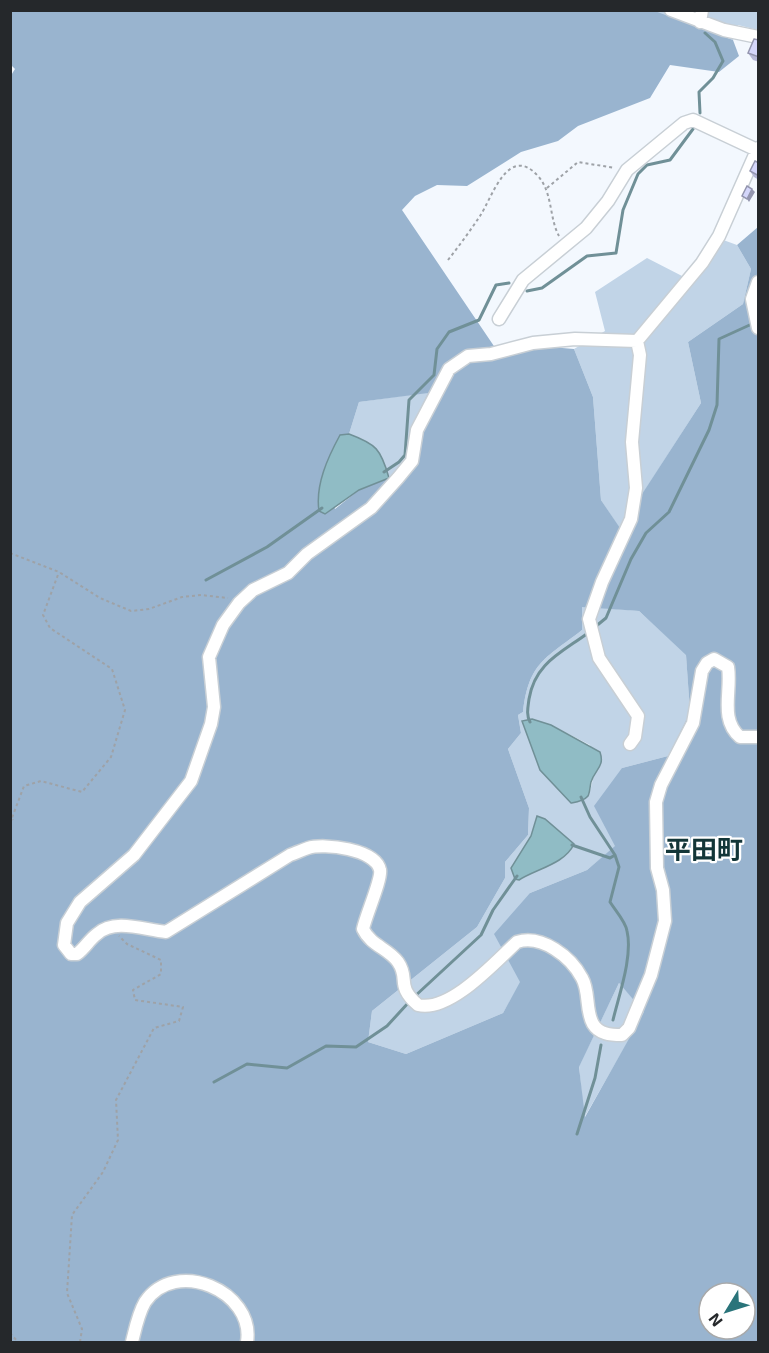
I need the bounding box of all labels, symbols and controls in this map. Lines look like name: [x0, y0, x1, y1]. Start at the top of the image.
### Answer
district label: 平田町: [665, 833, 743, 864]
north arrow: [697, 1281, 757, 1341]
text: N: [704, 1310, 726, 1331]

